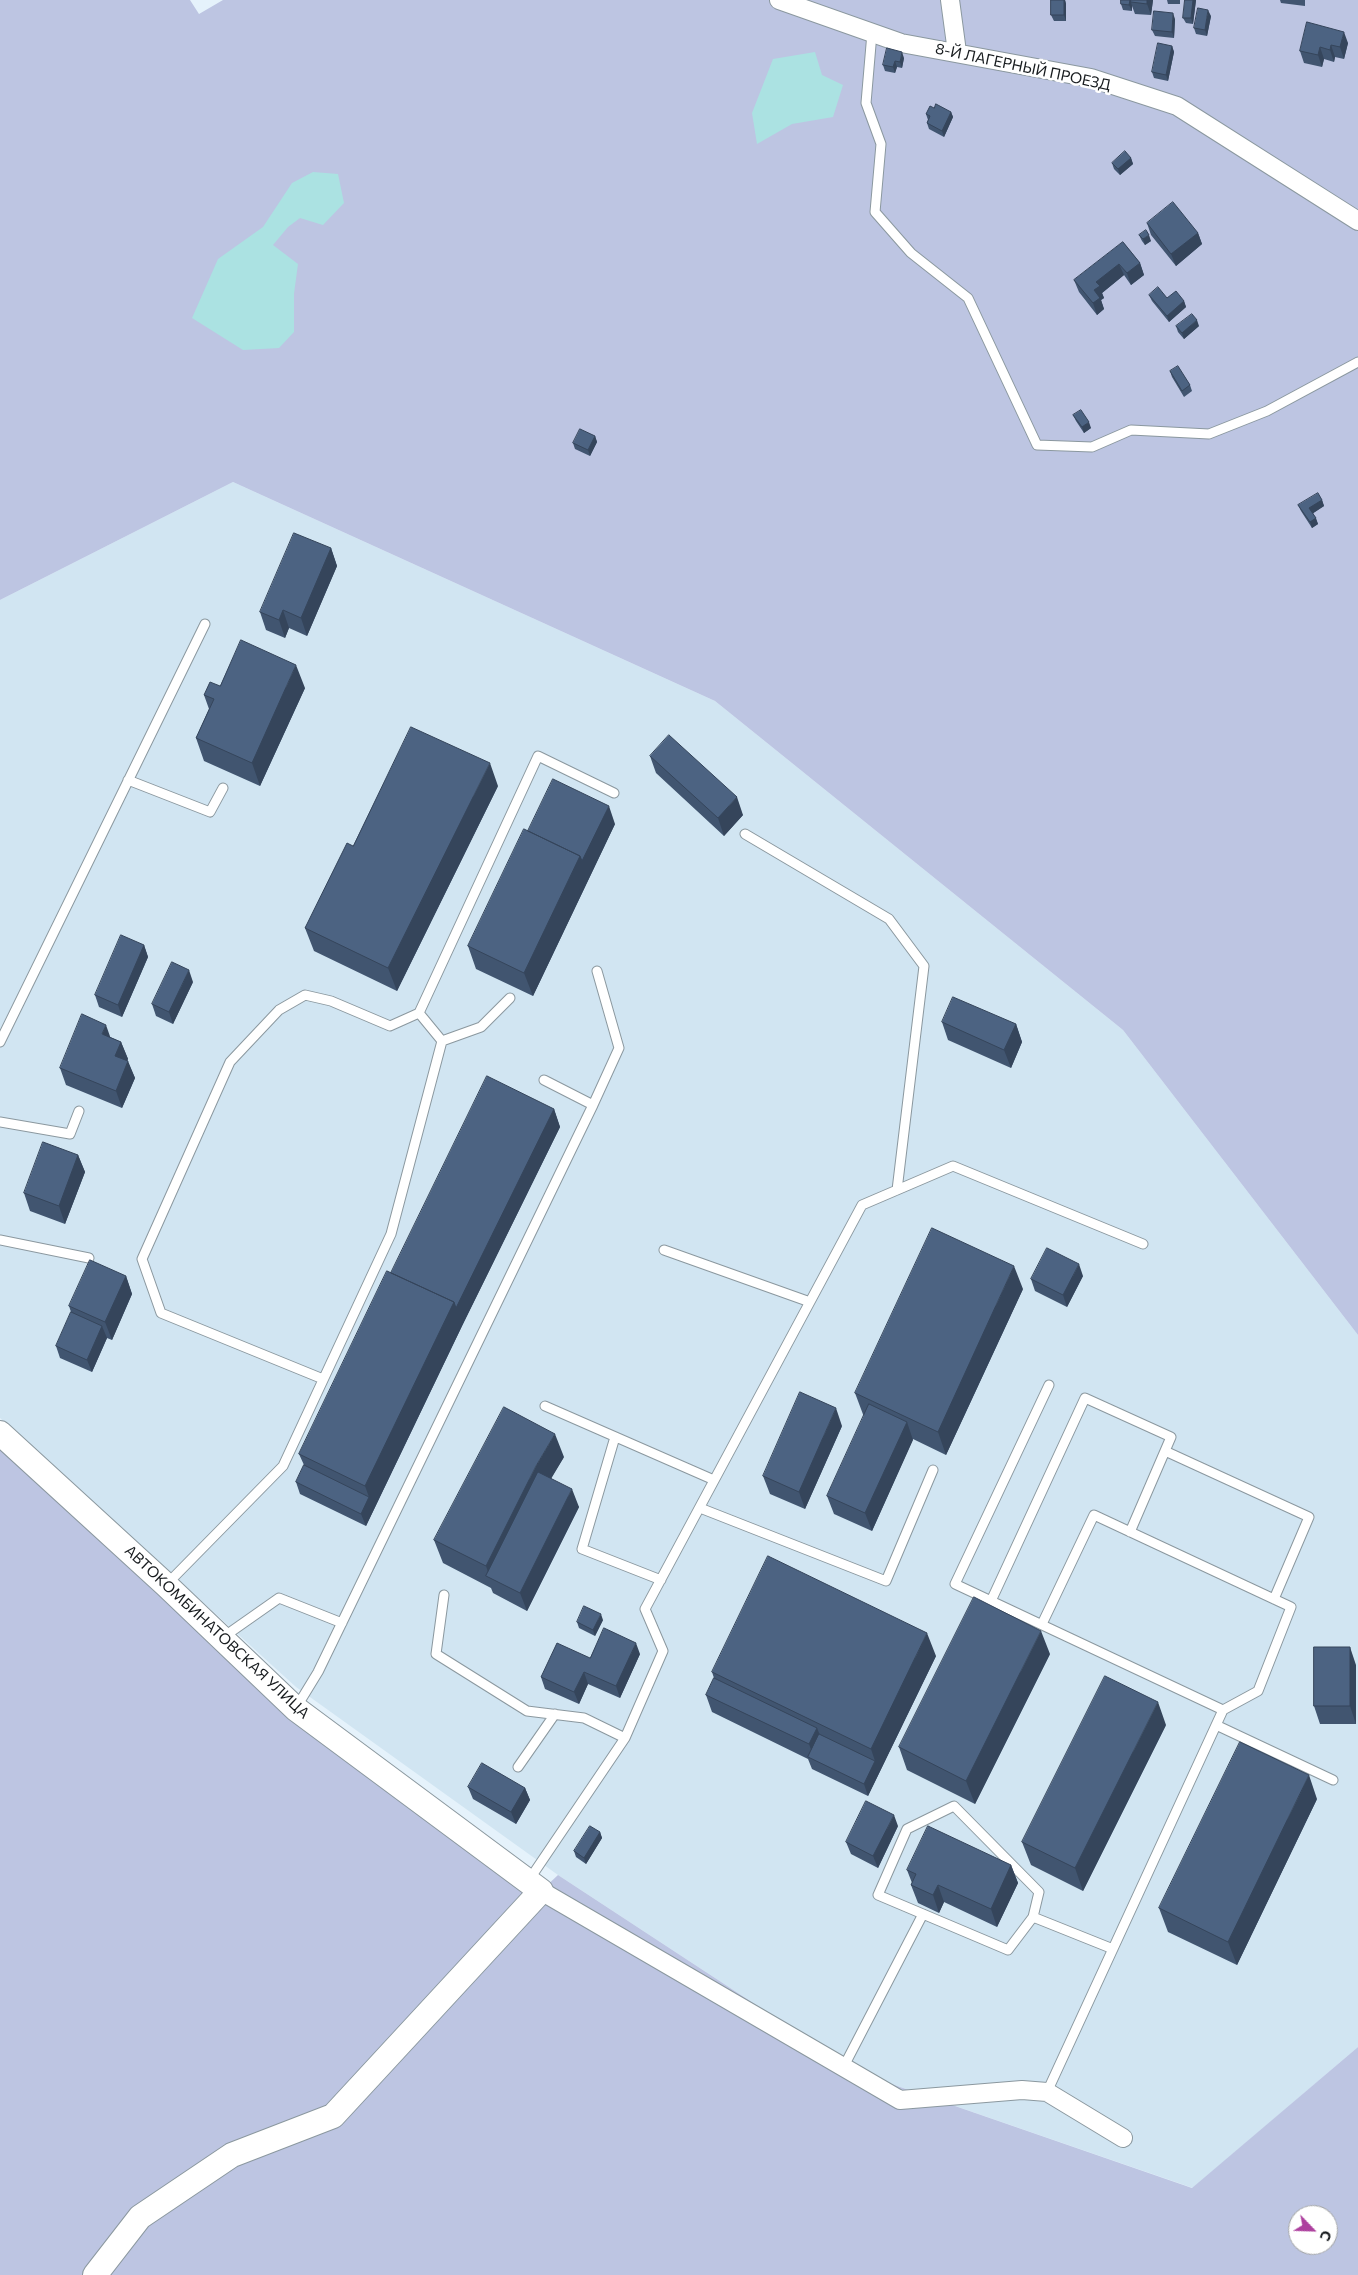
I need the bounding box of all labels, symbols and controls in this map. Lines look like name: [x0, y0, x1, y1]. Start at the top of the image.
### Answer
street label: 8-Й ЛАГЕРНЫЙ ПРОЕЗД: [934, 40, 1112, 94]
street label: АВТОКОМБИНАТОВСКАЯ УЛИЦА: [121, 1542, 313, 1722]
north arrow: [1288, 2205, 1338, 2255]
text: С: [1317, 2228, 1336, 2244]

